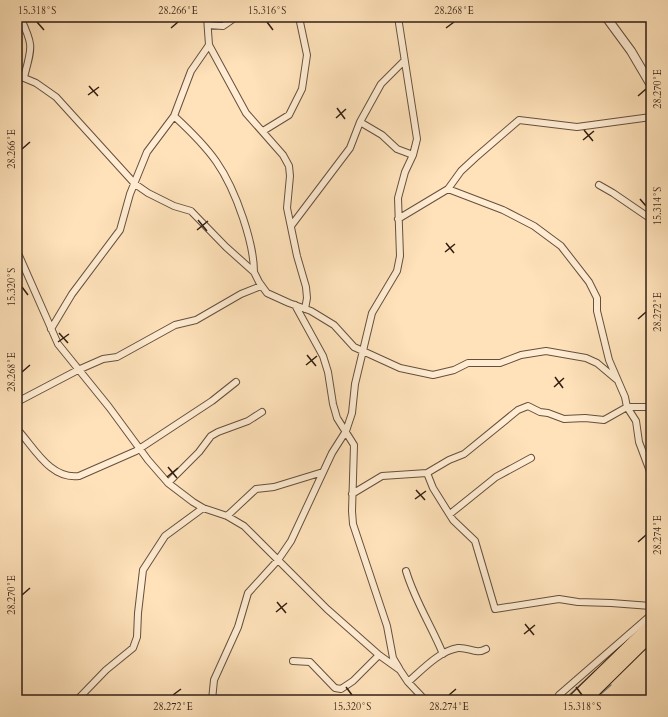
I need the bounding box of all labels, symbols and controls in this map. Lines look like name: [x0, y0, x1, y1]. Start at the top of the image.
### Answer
text: 15.318°S: [18, 4, 56, 18]
text: 28.266°E: [158, 4, 198, 18]
text: 15.316°S: [248, 4, 286, 18]
text: 28.268°E: [434, 4, 474, 18]
text: 28.270°E: [651, 69, 665, 109]
text: 28.266°E: [5, 129, 19, 169]
text: 15.314°S: [651, 187, 665, 225]
text: 15.320°S: [5, 268, 19, 306]
text: 28.272°E: [651, 292, 665, 332]
text: 28.268°E: [5, 352, 19, 392]
text: 28.274°E: [651, 515, 665, 555]
text: 28.270°E: [5, 575, 19, 615]
text: 28.272°E: [153, 700, 193, 714]
text: 15.320°S: [333, 700, 371, 714]
text: 28.274°E: [429, 700, 469, 714]
text: 15.318°S: [563, 700, 601, 714]

